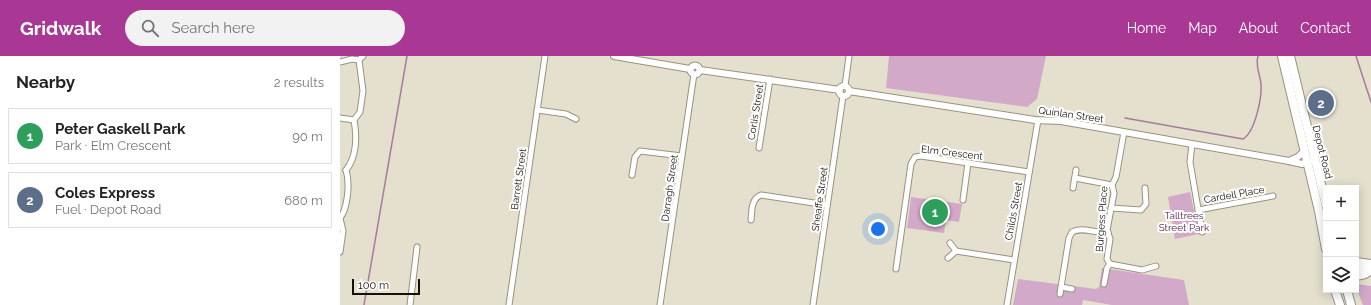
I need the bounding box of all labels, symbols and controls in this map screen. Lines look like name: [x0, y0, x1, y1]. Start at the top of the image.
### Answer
search box: [125, 10, 405, 46]
text: Gridwalk: [20, 17, 101, 39]
icon: search: [139, 17, 161, 39]
text: Search here: [171, 19, 255, 37]
text: Home: [1127, 20, 1166, 36]
text: Map: [1188, 20, 1217, 36]
text: About: [1239, 20, 1278, 36]
text: Contact: [1300, 20, 1351, 36]
text: Nearby: [16, 72, 75, 92]
text: 2 results: [274, 75, 324, 90]
street label: Corlis Street: [746, 83, 765, 141]
pin: 2: [1308, 88, 1334, 118]
street label: Quinlan Street: [1038, 104, 1105, 125]
text: Peter Gaskell Park: [55, 120, 185, 138]
street label: Depot Road: [1311, 124, 1334, 180]
text: 1: [27, 129, 33, 144]
text: 90 m: [292, 129, 323, 144]
text: Park · Elm Crescent: [55, 138, 171, 153]
street label: Elm Crescent: [921, 143, 984, 162]
street label: Barrett Street: [509, 147, 528, 210]
street label: Darragh Street: [659, 153, 680, 222]
street label: Sheaffe Street: [810, 165, 830, 232]
street label: Childs Street: [1003, 180, 1024, 241]
text: Coles Express: [55, 184, 155, 202]
street label: Cardell Place: [1203, 184, 1265, 205]
map controls: [1323, 185, 1359, 293]
button: +: [1323, 185, 1359, 221]
street label: Burgess Place: [1094, 186, 1109, 252]
text: 2: [26, 193, 34, 208]
text: 680 m: [284, 193, 323, 208]
pin: 1: [922, 197, 948, 227]
text: Fuel · Depot Road: [55, 202, 161, 217]
park label: Talltrees Street Park: [1159, 210, 1210, 233]
your location: [868, 219, 888, 239]
button: −: [1323, 221, 1359, 257]
button: layers: [1323, 257, 1359, 293]
scale bar: [352, 277, 420, 296]
text: 100 m: [358, 279, 389, 292]

